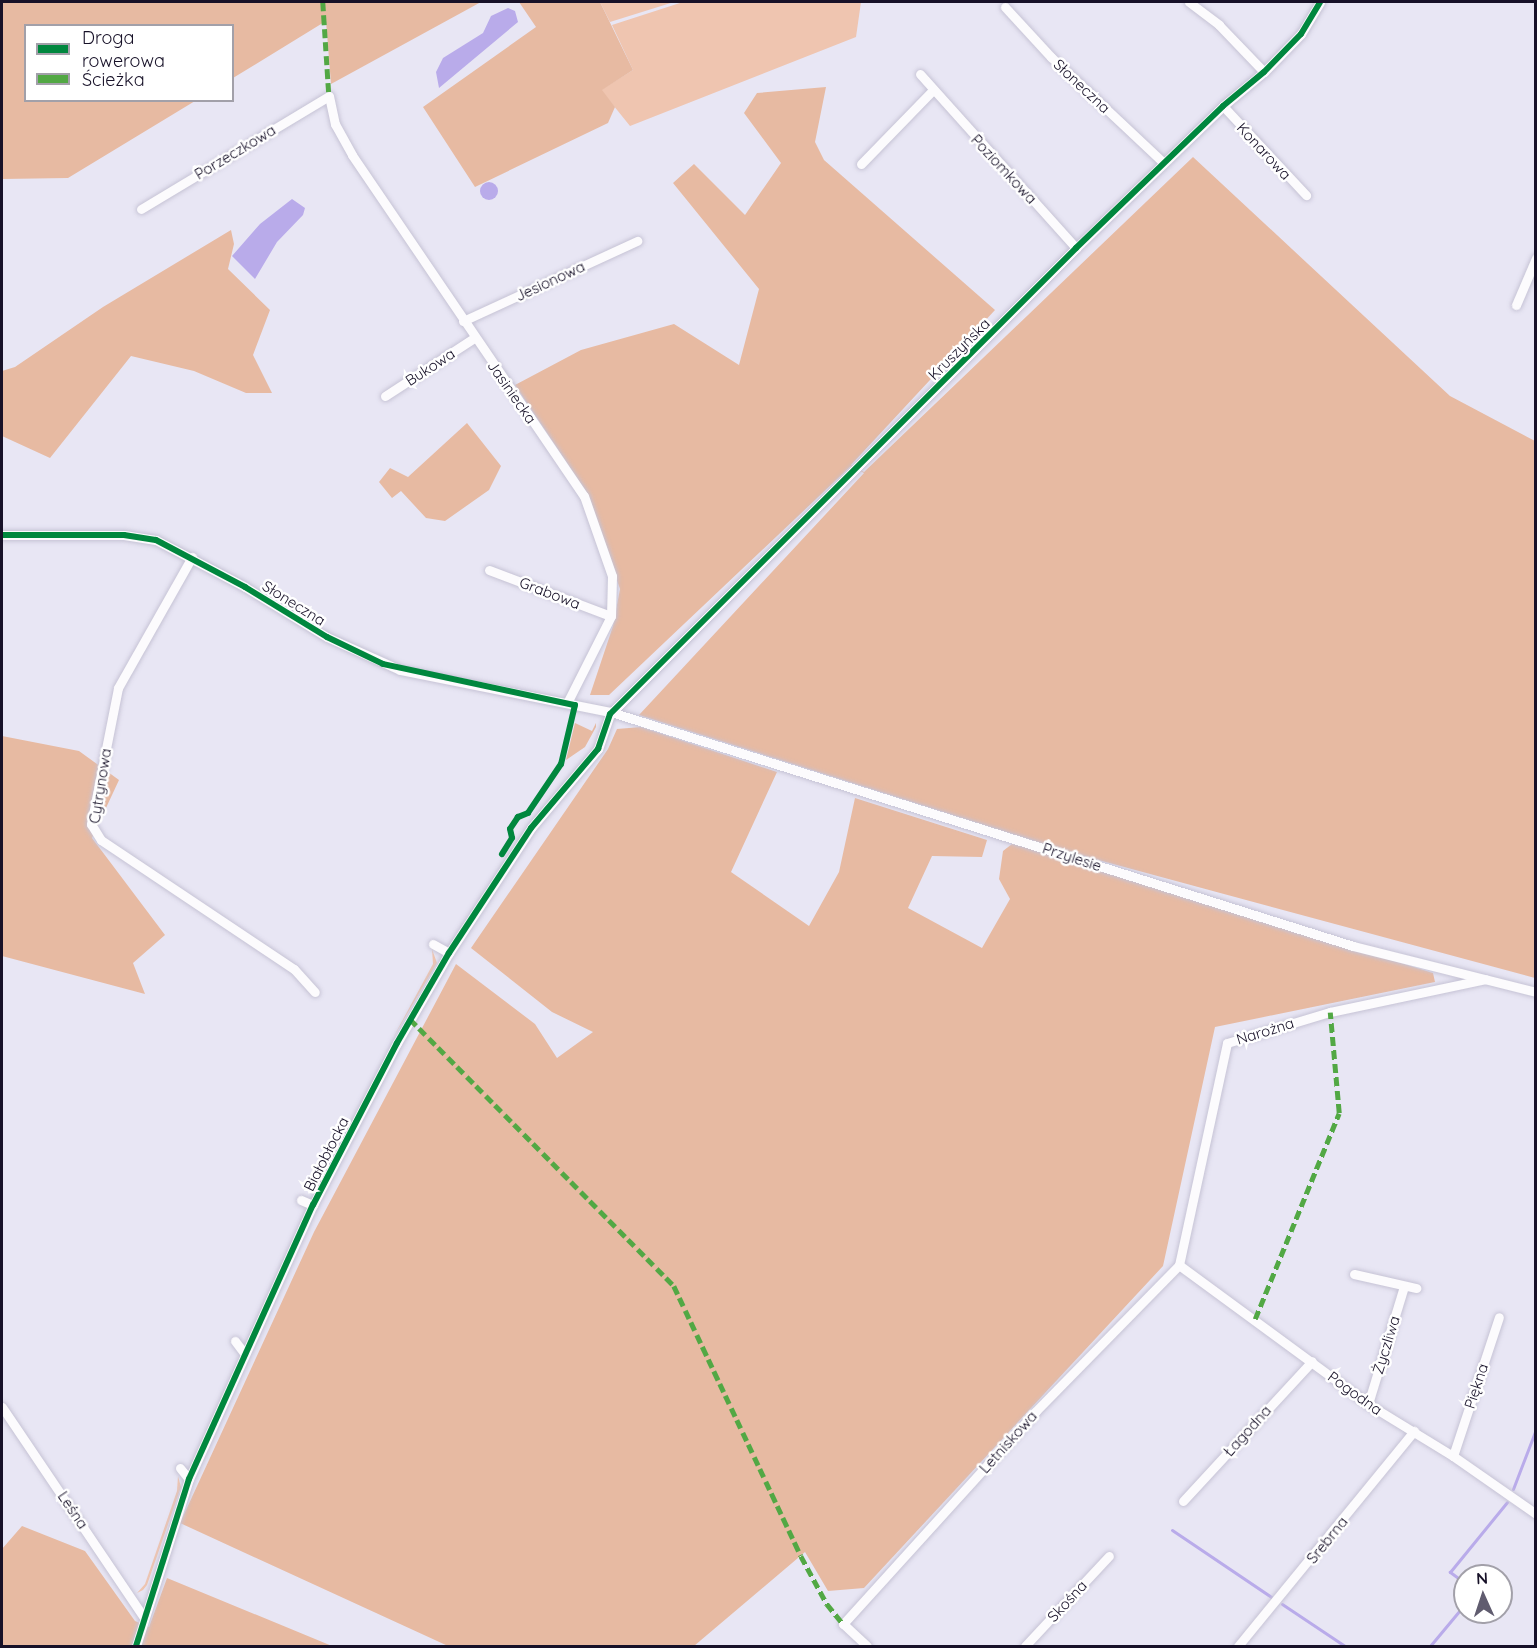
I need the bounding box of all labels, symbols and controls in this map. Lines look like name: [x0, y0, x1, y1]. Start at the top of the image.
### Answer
legend: [24, 24, 234, 102]
text: Droga rowerowa: [82, 26, 165, 72]
street label: Słoneczna: [1050, 55, 1114, 117]
text: Ścieżka: [82, 68, 145, 91]
street label: Konarowa: [1233, 119, 1295, 183]
street label: Porzeczkowa: [191, 121, 279, 183]
street label: Poziomkowa: [967, 131, 1041, 207]
street label: Jesionowa: [512, 257, 588, 305]
street label: Kruszyńska: [924, 314, 994, 384]
street label: Bukowa: [402, 344, 458, 390]
street label: Jasiniecka: [484, 357, 540, 427]
street label: Grabowa: [517, 573, 583, 613]
street label: Słoneczna: [259, 577, 329, 629]
street label: Cytrynowa: [85, 747, 115, 825]
street label: Przylesie: [1040, 839, 1104, 875]
street label: Narożna: [1234, 1014, 1296, 1048]
street label: Białobłocka: [300, 1114, 352, 1194]
street label: Życzliwa: [1369, 1314, 1403, 1376]
street label: Piękna: [1460, 1361, 1492, 1411]
street label: Pogodna: [1324, 1367, 1386, 1419]
street label: Łagodna: [1219, 1402, 1275, 1460]
street label: Letniskowa: [975, 1407, 1041, 1477]
street label: Leśna: [54, 1488, 92, 1532]
street label: Srebrna: [1303, 1513, 1351, 1567]
north arrow: [1453, 1564, 1513, 1624]
text: N: [1476, 1568, 1489, 1588]
street label: Skośna: [1043, 1577, 1091, 1625]

